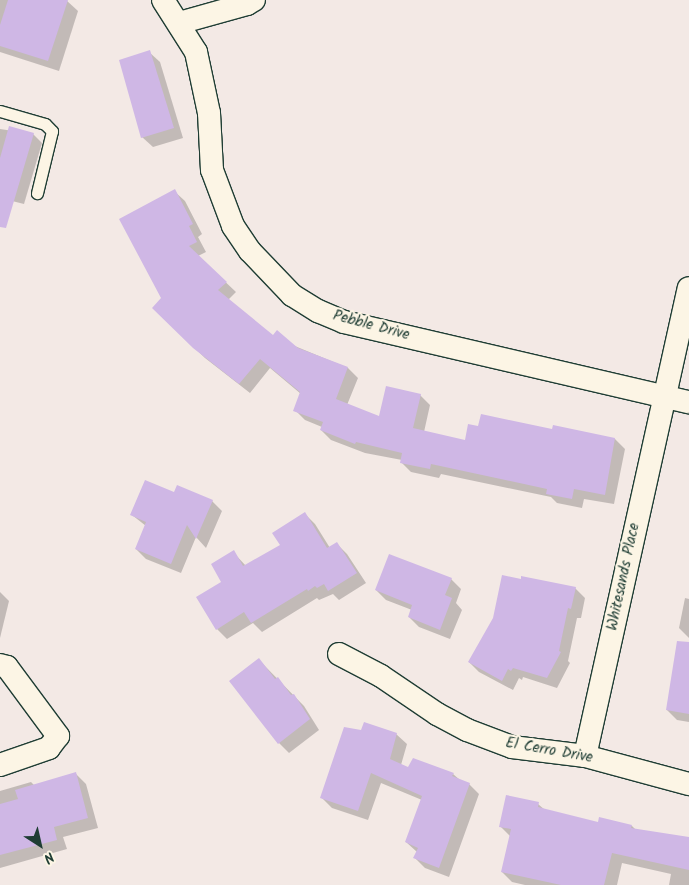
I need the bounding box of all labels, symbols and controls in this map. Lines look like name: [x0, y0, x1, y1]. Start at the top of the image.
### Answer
street label: Pebble Drive: [331, 307, 411, 345]
street label: Whitesands Place: [604, 522, 644, 632]
street label: El Cerro Drive: [504, 734, 594, 768]
north arrow: [15, 820, 65, 870]
text: N: [39, 846, 59, 869]

